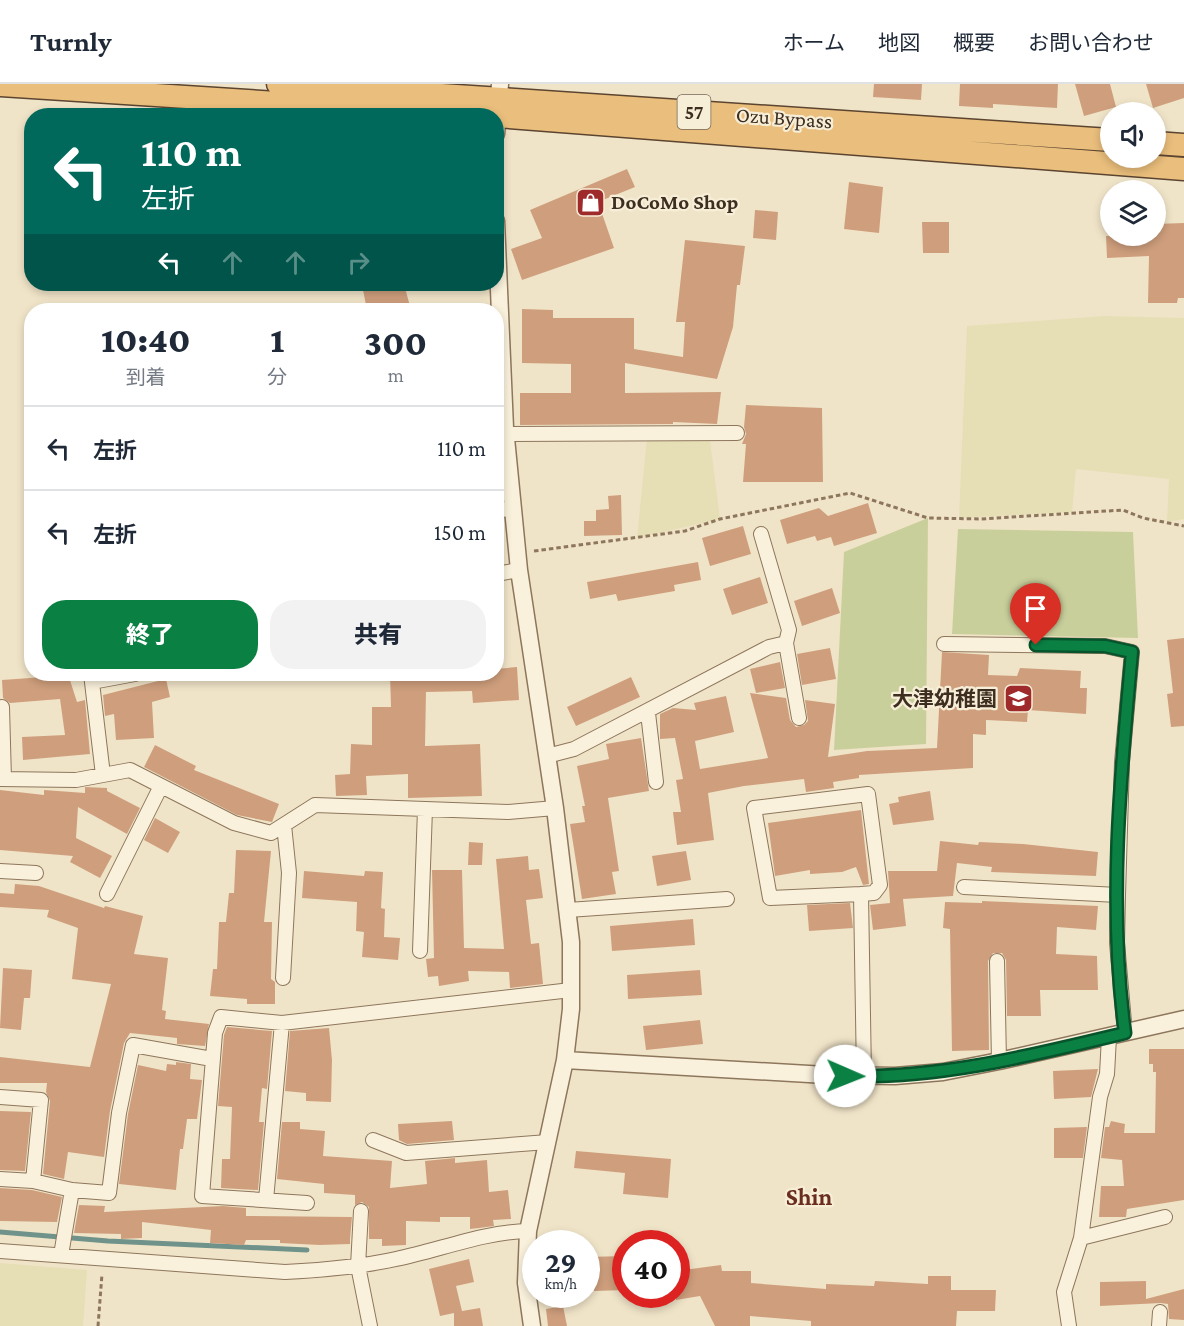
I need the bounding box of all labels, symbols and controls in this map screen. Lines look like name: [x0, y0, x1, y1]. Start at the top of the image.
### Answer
text: Turnly: [30, 26, 112, 57]
text: ホーム: [783, 31, 845, 55]
text: 地図: [878, 31, 920, 55]
text: 概要: [953, 31, 995, 55]
text: お問い合わせ: [1028, 31, 1154, 55]
road number: 57: [678, 95, 710, 129]
map controls: [1100, 102, 1166, 246]
button: sound: [1100, 102, 1166, 168]
street label: Ozu Bypass: [735, 103, 833, 133]
text: 110 m: [141, 128, 242, 175]
icon: left: [42, 132, 120, 210]
button: layers: [1100, 180, 1166, 246]
text: 左折: [141, 184, 195, 214]
shop icon: DoCoMo Shop: [574, 186, 606, 218]
place label: DoCoMo Shop: [611, 190, 738, 214]
icon: left: [153, 246, 186, 279]
icon: ahead: [216, 246, 249, 279]
icon: ahead: [279, 246, 312, 279]
icon: right: [342, 246, 375, 279]
text: 10:40: [101, 320, 190, 360]
text: 1: [270, 320, 284, 360]
text: 300: [364, 323, 427, 363]
text: m: [388, 364, 404, 386]
text: 到着: [126, 366, 166, 388]
text: 分: [267, 366, 287, 388]
icon: left: [42, 432, 75, 465]
text: 110 m: [437, 436, 486, 461]
text: 左折: [93, 438, 137, 463]
icon: left: [42, 516, 75, 549]
text: 150 m: [434, 520, 486, 545]
text: 左折: [93, 522, 137, 547]
pin: [1010, 583, 1061, 645]
icon: arrive: [1019, 592, 1052, 625]
button: 終了: [42, 600, 258, 669]
button: 共有: [270, 600, 486, 669]
school or university icon: 大津幼稚園: [1002, 683, 1034, 715]
place label: 大津幼稚園: [892, 687, 997, 711]
position arrow: [813, 1044, 877, 1108]
district label: Shin: [786, 1183, 832, 1210]
speed limit sign: 40: [612, 1230, 690, 1308]
text: 29: [545, 1245, 577, 1278]
text: km/h: [545, 1276, 577, 1292]

